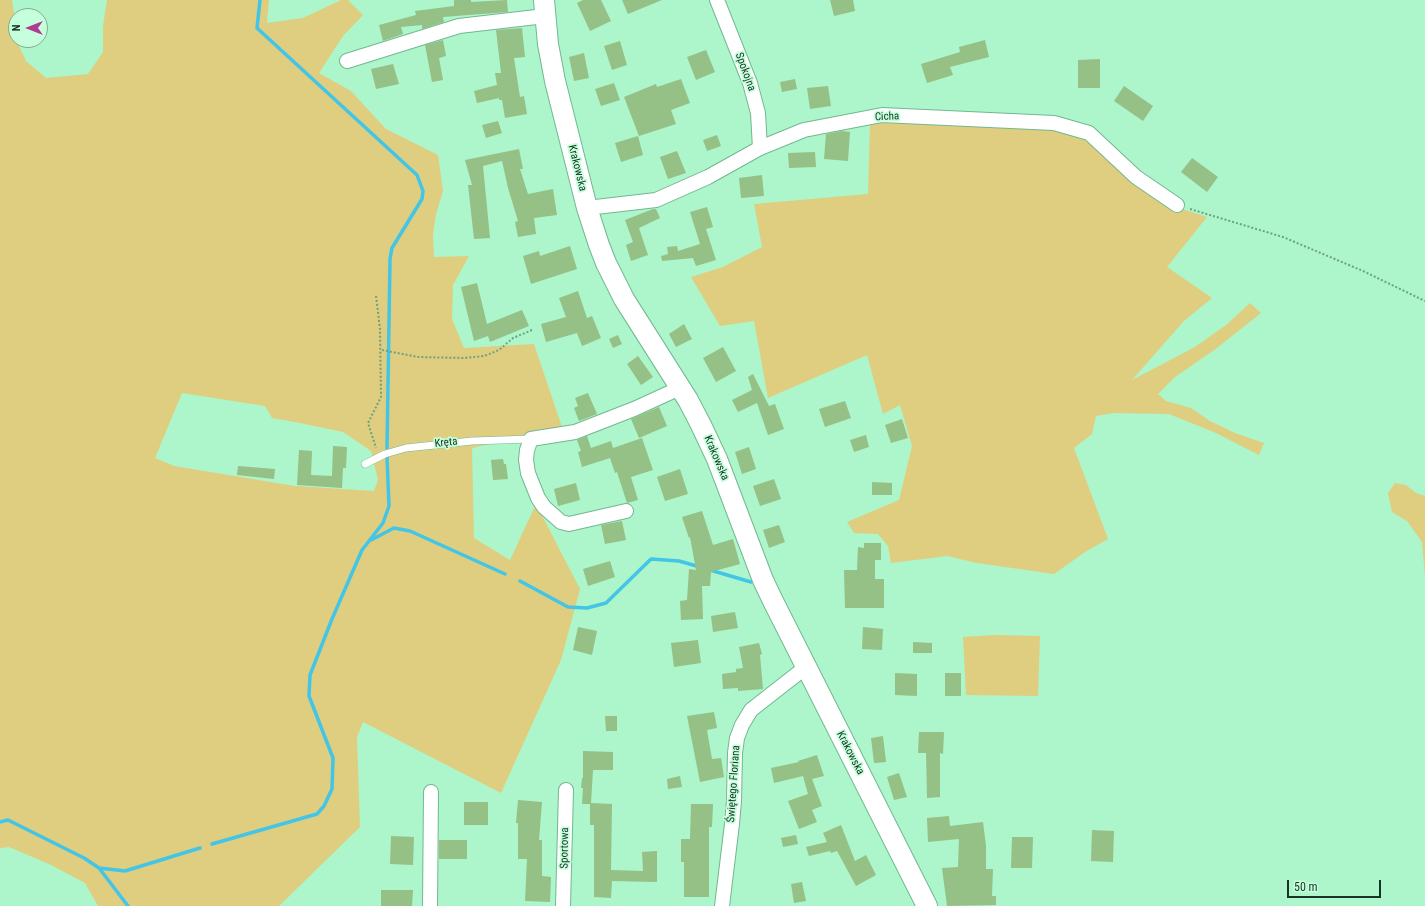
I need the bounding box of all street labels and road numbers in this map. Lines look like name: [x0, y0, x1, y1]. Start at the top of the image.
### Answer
street label: Spokojna: [732, 51, 758, 93]
street label: Cicha: [875, 110, 899, 124]
street label: Krakowska: [565, 143, 589, 193]
street label: Krakowska: [701, 434, 731, 482]
street label: Kręta: [434, 435, 458, 451]
street label: Krakowska: [833, 729, 867, 777]
street label: Świętego Floriana: [725, 745, 743, 823]
street label: Sportowa: [558, 827, 572, 869]

